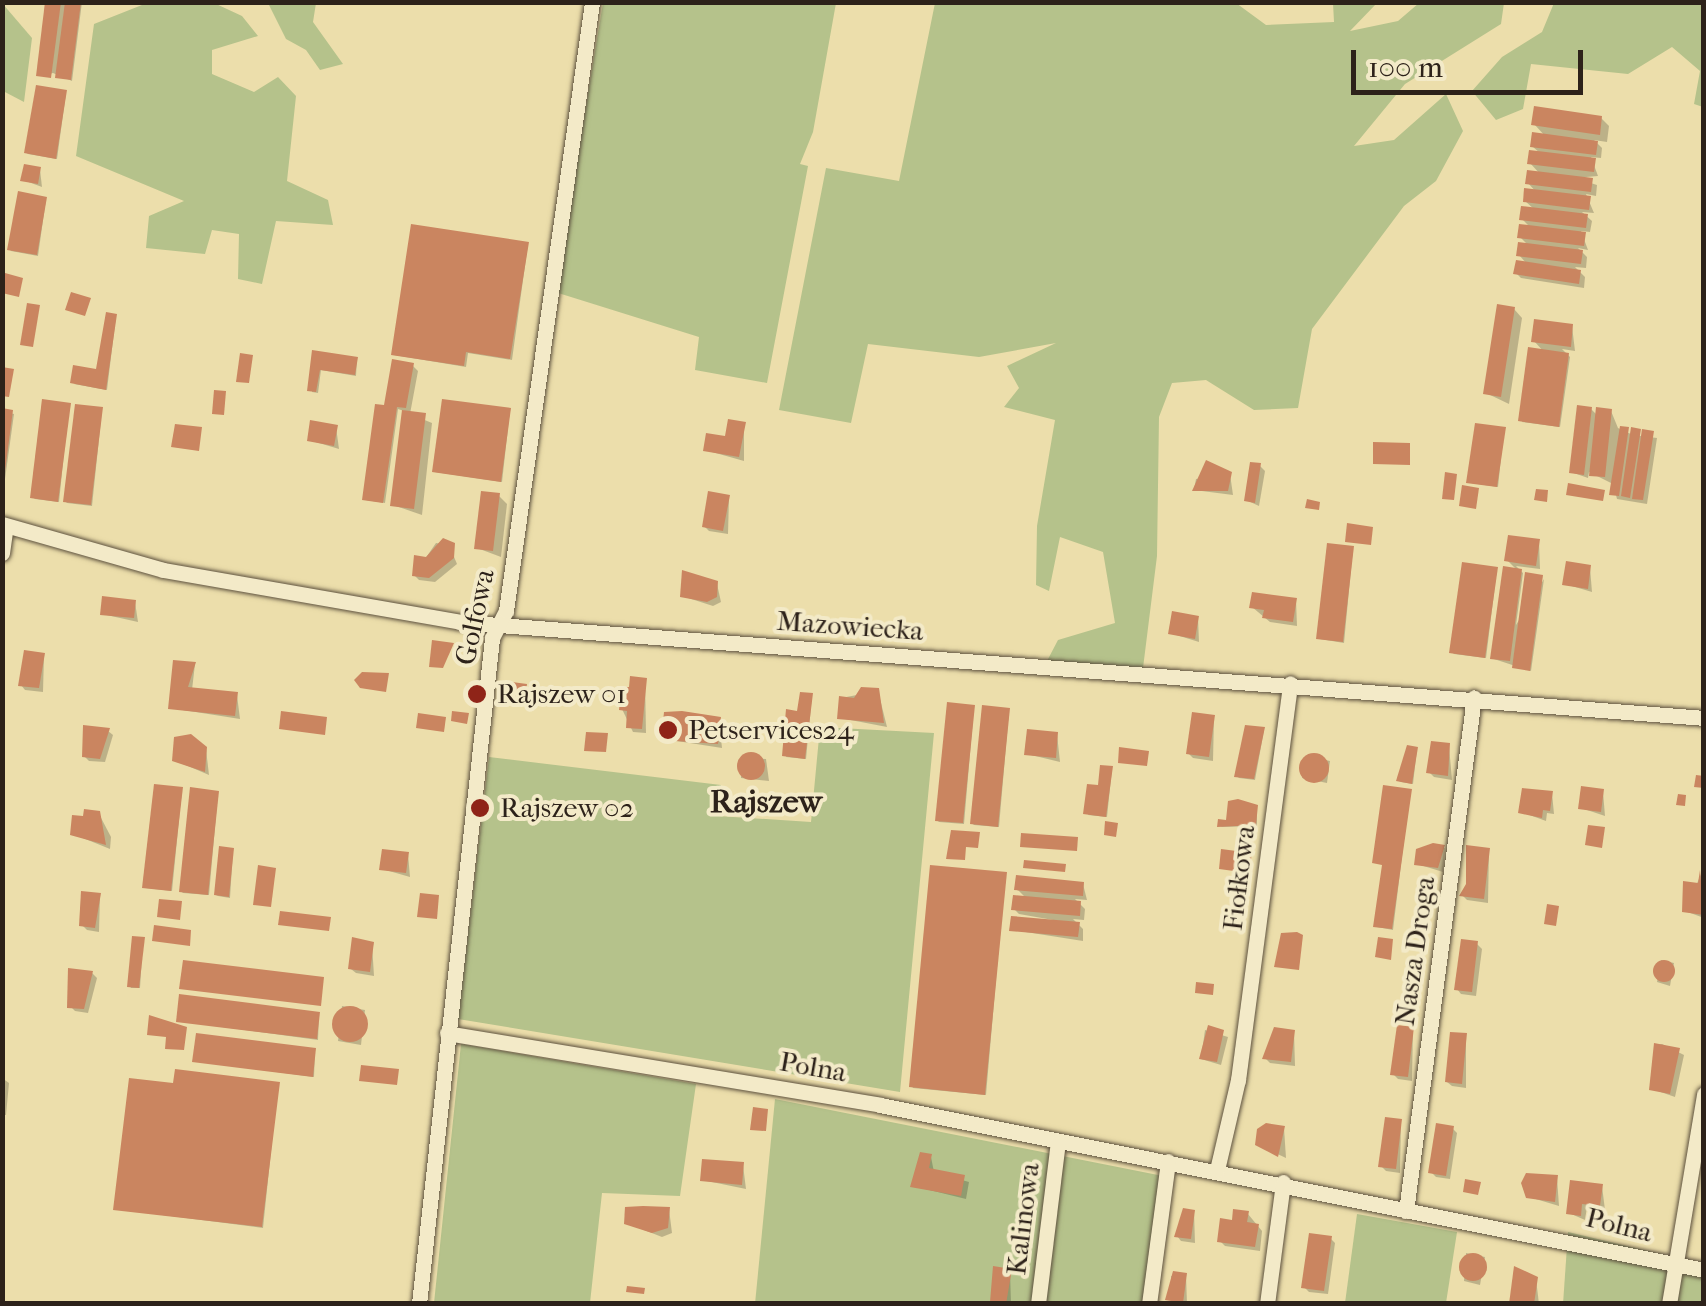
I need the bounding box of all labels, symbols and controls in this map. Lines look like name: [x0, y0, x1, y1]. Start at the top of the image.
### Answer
scale bar: [1356, 30, 1588, 92]
text: 100 m: [1368, 50, 1443, 85]
street label: Golfowa: [448, 566, 502, 668]
street label: Mazowiecka: [776, 604, 924, 648]
place label: Rajszew 01: [497, 677, 626, 711]
marker: Rajszew 01: [466, 683, 488, 705]
place label: Petservices24: [688, 713, 854, 747]
marker: Petservices24: [657, 719, 679, 741]
district label: Rajszew: [710, 783, 822, 821]
place label: Rajszew 02: [500, 791, 634, 825]
marker: Rajszew 02: [469, 797, 491, 819]
street label: Fiołkowa: [1216, 823, 1262, 933]
street label: Nasza Droga: [1388, 874, 1442, 1028]
street label: Polna: [777, 1045, 849, 1089]
street label: Kalinowa: [999, 1161, 1047, 1277]
street label: Polna: [1582, 1201, 1656, 1249]

